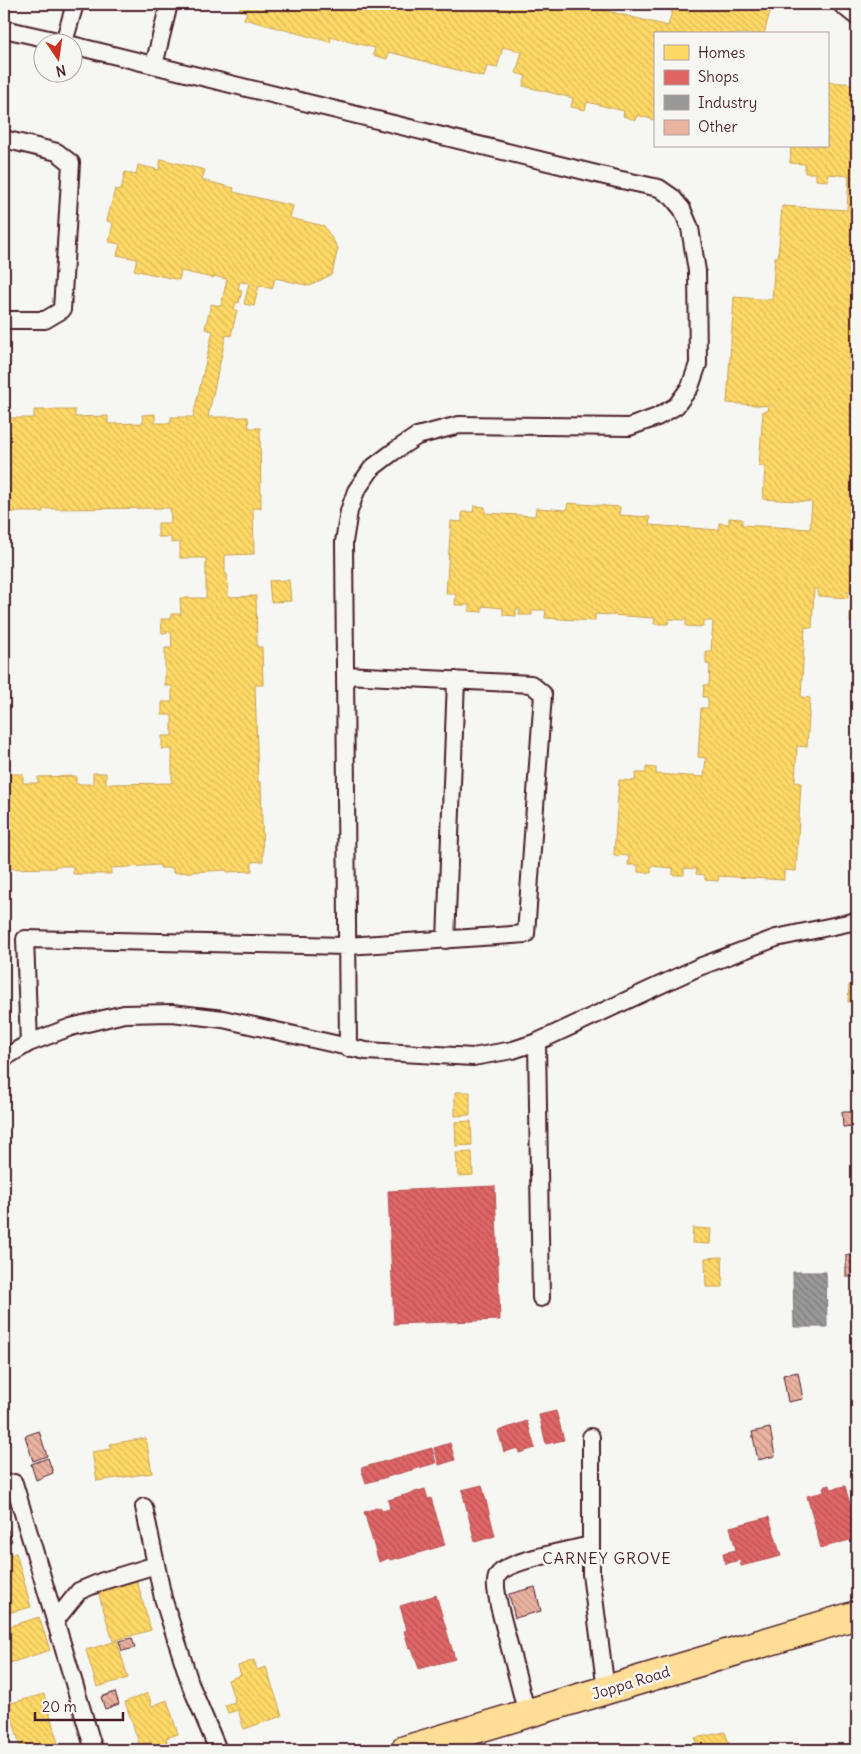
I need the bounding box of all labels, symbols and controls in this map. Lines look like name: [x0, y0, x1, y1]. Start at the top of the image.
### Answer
north arrow: [32, 32, 82, 82]
legend: [654, 32, 828, 148]
text: Homes: [698, 43, 745, 62]
text: N: [54, 61, 68, 81]
text: Shops: [698, 67, 739, 86]
text: Industry: [698, 93, 757, 112]
text: Other: [698, 117, 738, 136]
district label: CARNEY GROVE: [542, 1548, 672, 1568]
street label: Joppa Road: [590, 1662, 672, 1703]
scale bar: [35, 1689, 122, 1721]
text: 20 m: [42, 1697, 77, 1716]

